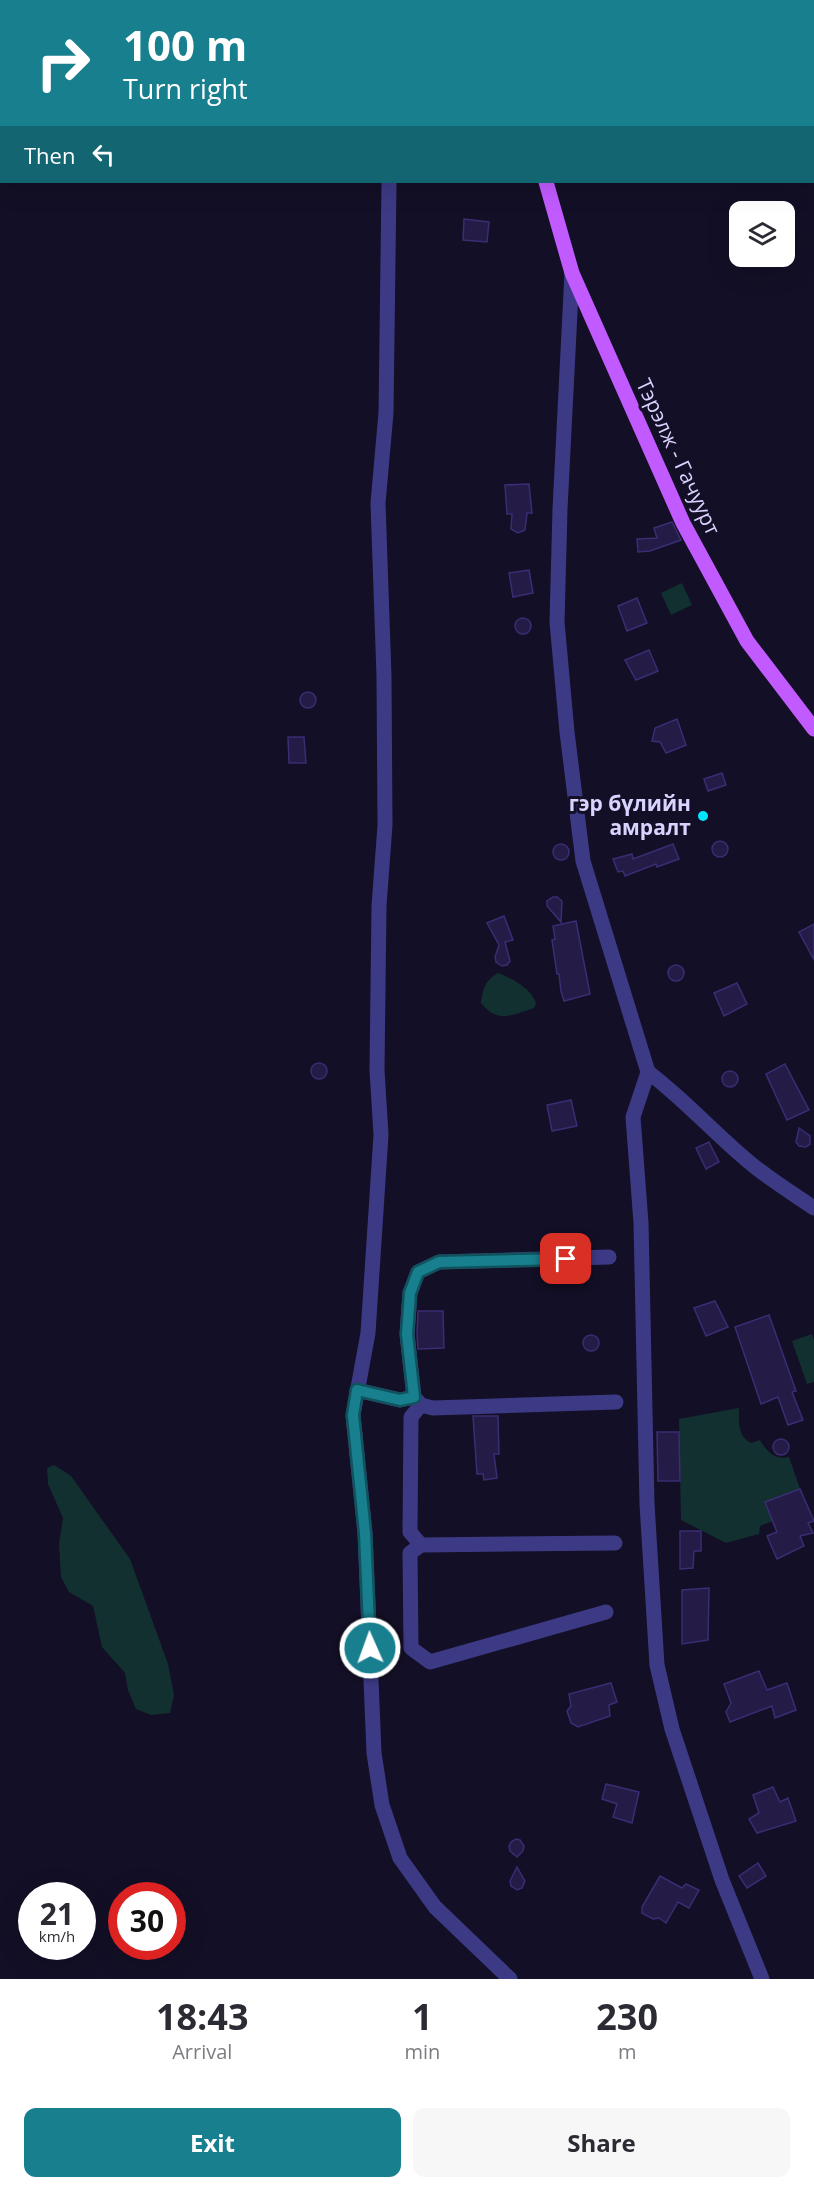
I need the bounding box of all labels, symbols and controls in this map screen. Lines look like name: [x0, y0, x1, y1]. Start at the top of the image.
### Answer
text: 100 m: [123, 16, 247, 73]
icon: right: [24, 24, 102, 102]
text: Turn right: [123, 70, 248, 107]
icon: left: [87, 138, 120, 171]
text: Then: [24, 140, 75, 170]
map controls: [729, 201, 795, 267]
button: layers: [729, 201, 795, 267]
street label: Тэрэлж - Гачуурт: [630, 374, 727, 539]
place label: гэр бүлийн амралт: [569, 789, 691, 841]
marker: гэр бүлийн амралт: [696, 809, 710, 823]
pin: [540, 1233, 591, 1284]
icon: arrive: [549, 1242, 582, 1275]
position arrow: [338, 1616, 402, 1680]
speed limit sign: 30: [108, 1882, 186, 1960]
text: 21: [40, 1893, 74, 1934]
text: km/h: [39, 1926, 75, 1946]
text: 18:43: [156, 1992, 249, 2041]
text: 1: [412, 1992, 433, 2041]
text: 230: [596, 1992, 658, 2041]
text: Arrival: [172, 2038, 232, 2065]
text: min: [404, 2038, 440, 2065]
text: m: [618, 2038, 636, 2065]
button: Exit: [24, 2108, 401, 2177]
button: Share: [413, 2108, 790, 2177]

